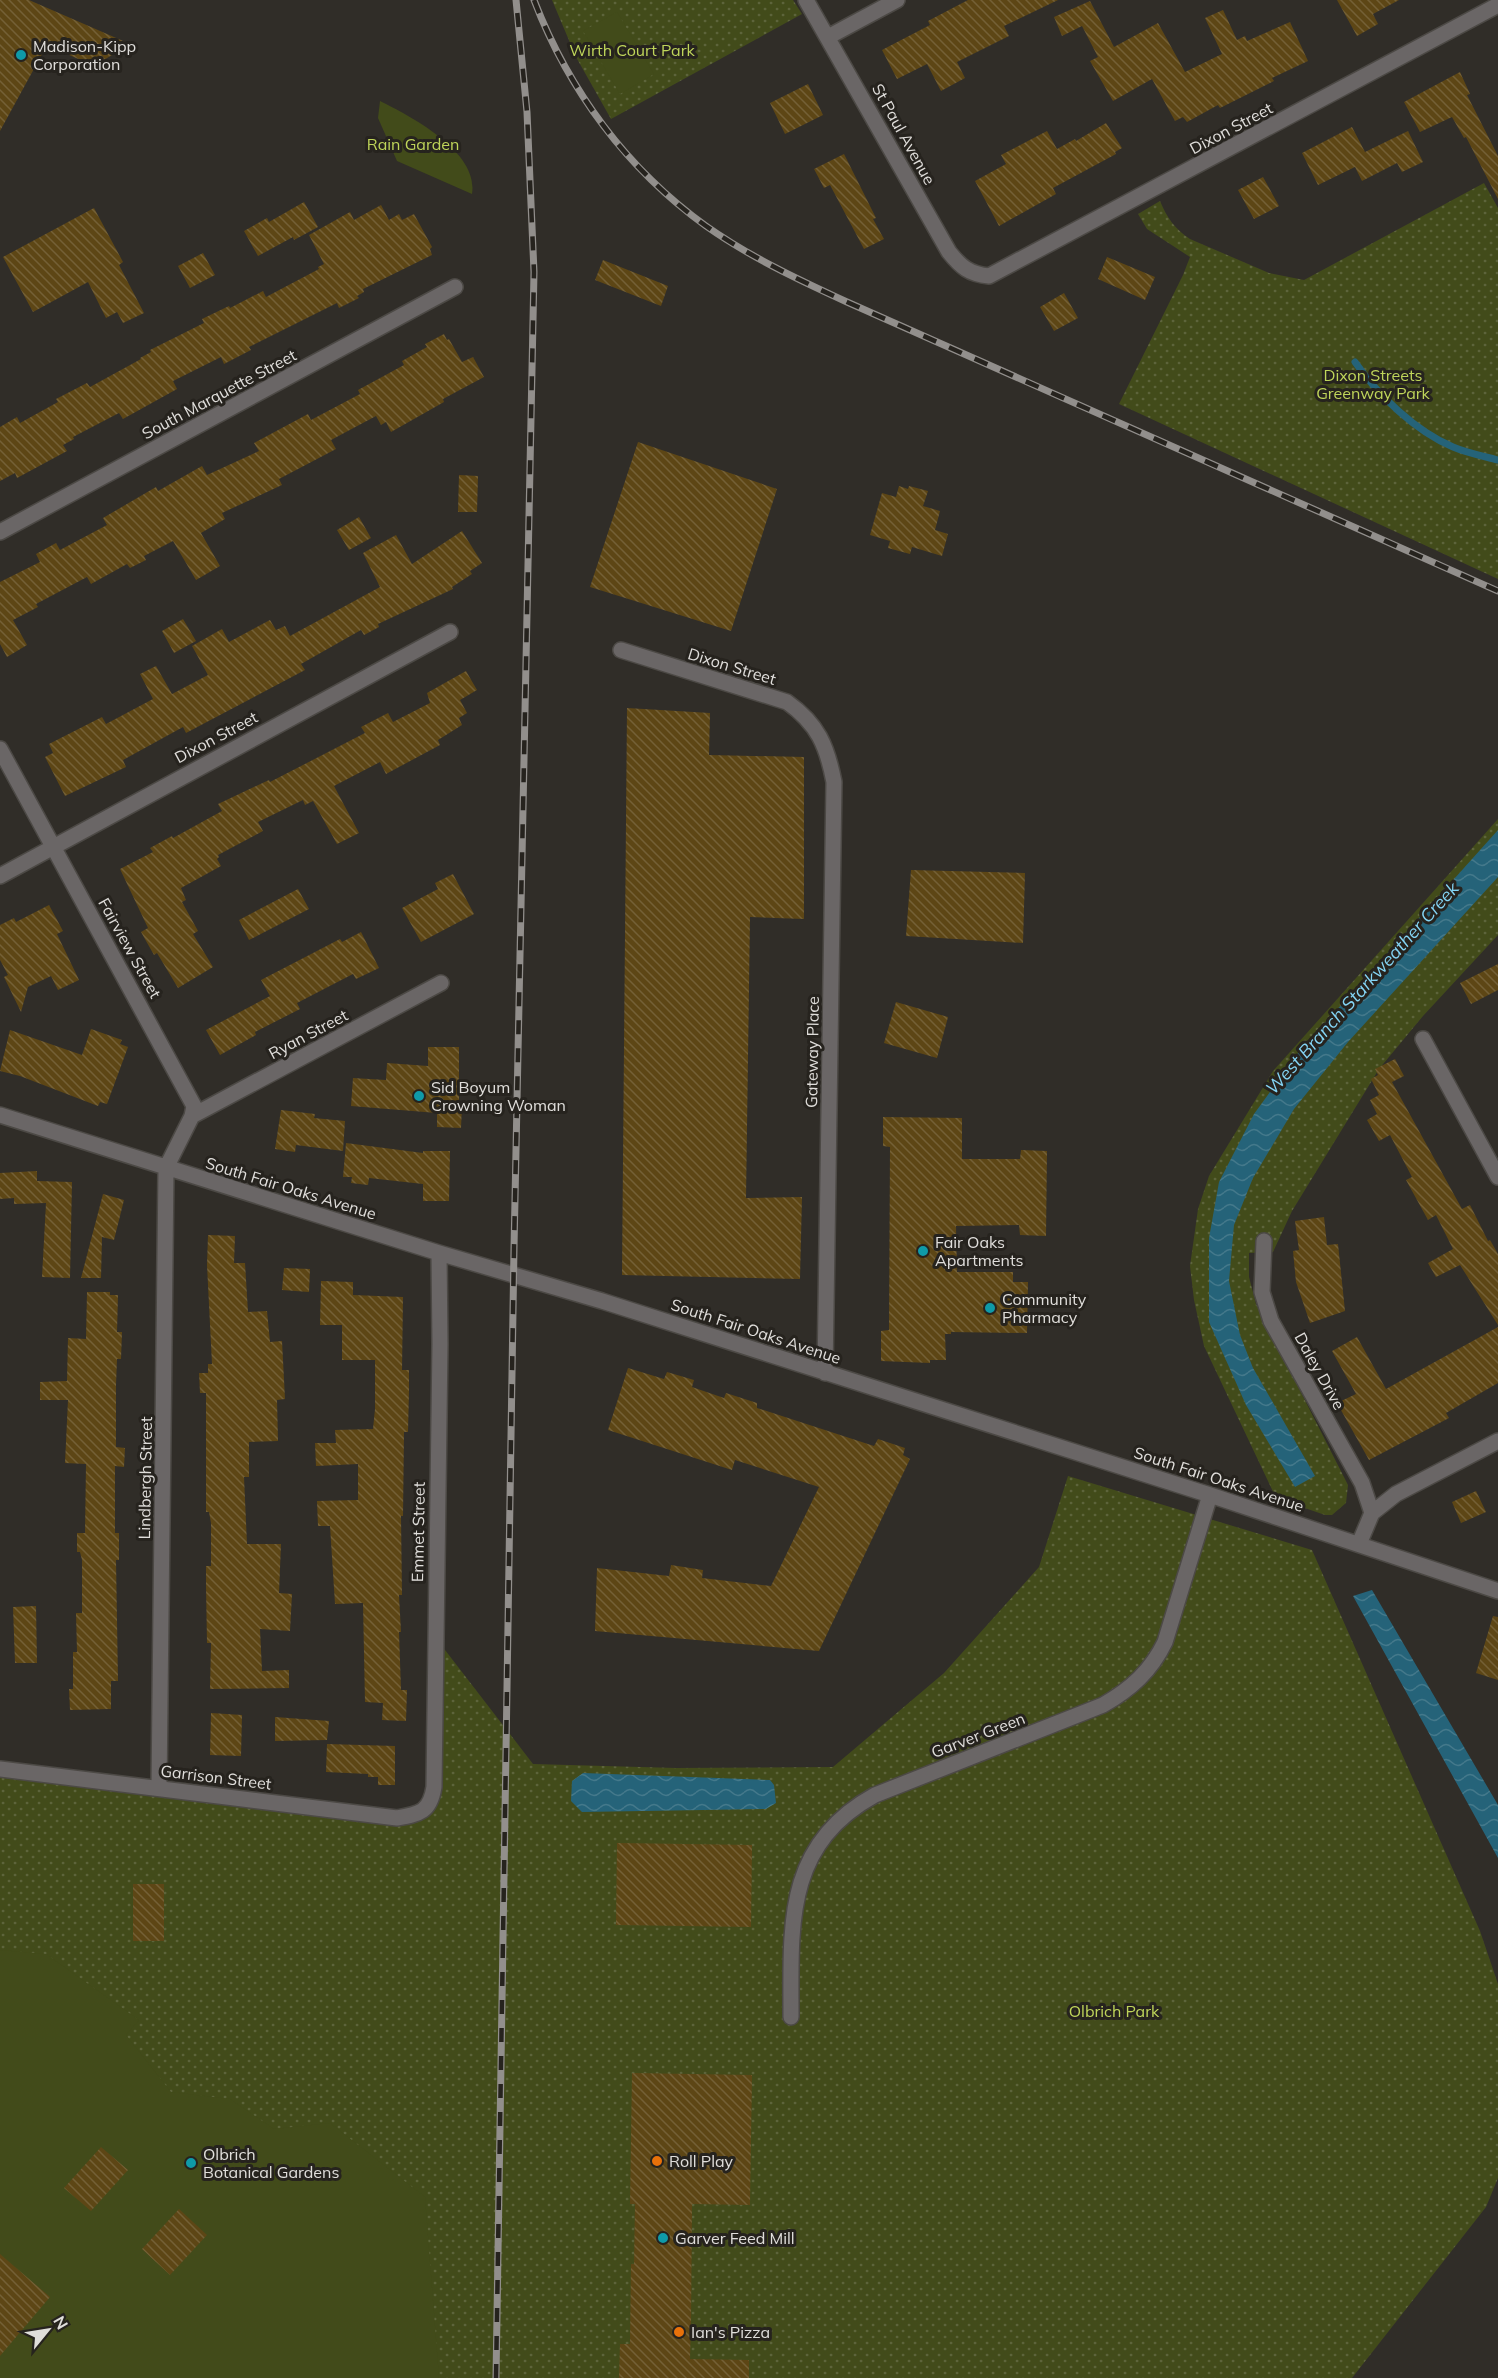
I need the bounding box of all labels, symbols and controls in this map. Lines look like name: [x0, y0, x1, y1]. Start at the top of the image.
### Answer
place label: Madison-Kipp Corporation: [33, 36, 136, 74]
park label: Wirth Court Park: [569, 40, 695, 60]
marker: Madison-Kipp Corporation: [14, 48, 28, 62]
street label: St Paul Avenue: [868, 80, 940, 188]
street label: Dixon Street: [1186, 98, 1276, 158]
park label: Rain Garden: [367, 134, 459, 154]
street label: South Marquette Street: [138, 345, 300, 443]
park label: Dixon Streets Greenway Park: [1316, 365, 1431, 403]
street label: Dixon Street: [686, 643, 779, 689]
street label: Dixon Street: [171, 707, 261, 767]
water label: West Branch Starkweather Creek: [1260, 876, 1464, 1099]
street label: Fairview Street: [94, 894, 166, 1002]
street label: Gateway Place: [801, 996, 823, 1108]
street label: Ryan Street: [265, 1005, 351, 1063]
place label: Sid Boyum Crowning Woman: [431, 1077, 566, 1115]
marker: Sid Boyum Crowning Woman: [412, 1089, 426, 1103]
street label: South Fair Oaks Avenue: [203, 1152, 379, 1224]
place label: Fair Oaks Apartments: [935, 1232, 1024, 1270]
marker: Fair Oaks Apartments: [916, 1244, 930, 1258]
place label: Community Pharmacy: [1002, 1289, 1087, 1327]
street label: South Fair Oaks Avenue: [669, 1294, 843, 1368]
marker: Community Pharmacy: [983, 1301, 997, 1315]
street label: Daley Drive: [1291, 1329, 1349, 1413]
street label: Lindbergh Street: [134, 1416, 156, 1540]
street label: South Fair Oaks Avenue: [1132, 1442, 1306, 1516]
street label: Emmet Street: [407, 1481, 429, 1582]
street label: Garver Green: [928, 1708, 1028, 1762]
street label: Garrison Street: [159, 1760, 273, 1794]
park label: Olbrich Park: [1069, 2001, 1160, 2021]
place label: Olbrich Botanical Gardens: [203, 2144, 339, 2182]
place label: Roll Play: [669, 2151, 734, 2171]
marker: Roll Play: [650, 2154, 664, 2168]
marker: Olbrich Botanical Gardens: [184, 2156, 198, 2170]
place label: Garver Feed Mill: [675, 2228, 795, 2248]
marker: Garver Feed Mill: [656, 2231, 670, 2245]
north arrow: [18, 2300, 78, 2360]
text: N: [49, 2312, 73, 2333]
place label: Ian's Pizza: [691, 2322, 770, 2342]
marker: Ian's Pizza: [672, 2325, 686, 2339]

